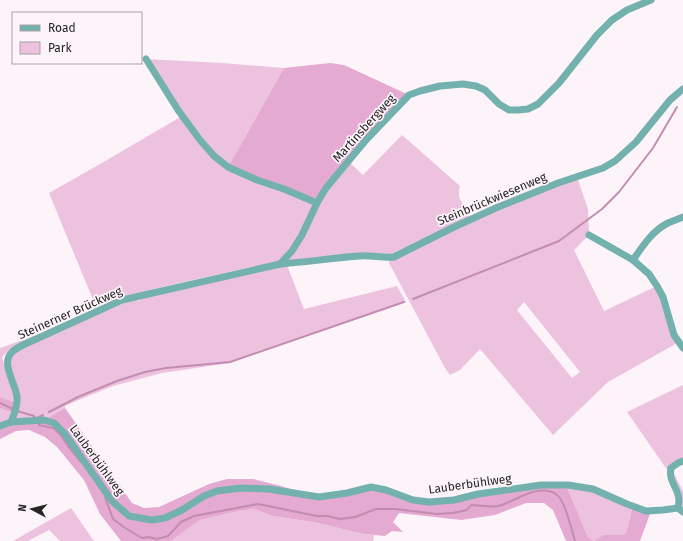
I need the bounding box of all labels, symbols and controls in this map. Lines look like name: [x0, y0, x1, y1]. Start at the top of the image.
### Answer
legend: [12, 12, 142, 64]
text: Road: [48, 21, 76, 35]
text: Park: [48, 41, 72, 55]
street label: Martinsbergweg: [330, 91, 399, 165]
street label: Steinbrückwiesenweg: [435, 169, 549, 228]
street label: Steinerner Brückweg: [16, 283, 125, 342]
street label: Lauberbühlweg: [67, 422, 128, 499]
street label: Lauberbühlweg: [428, 471, 513, 497]
north arrow: [12, 489, 52, 529]
text: N: [16, 503, 29, 512]

